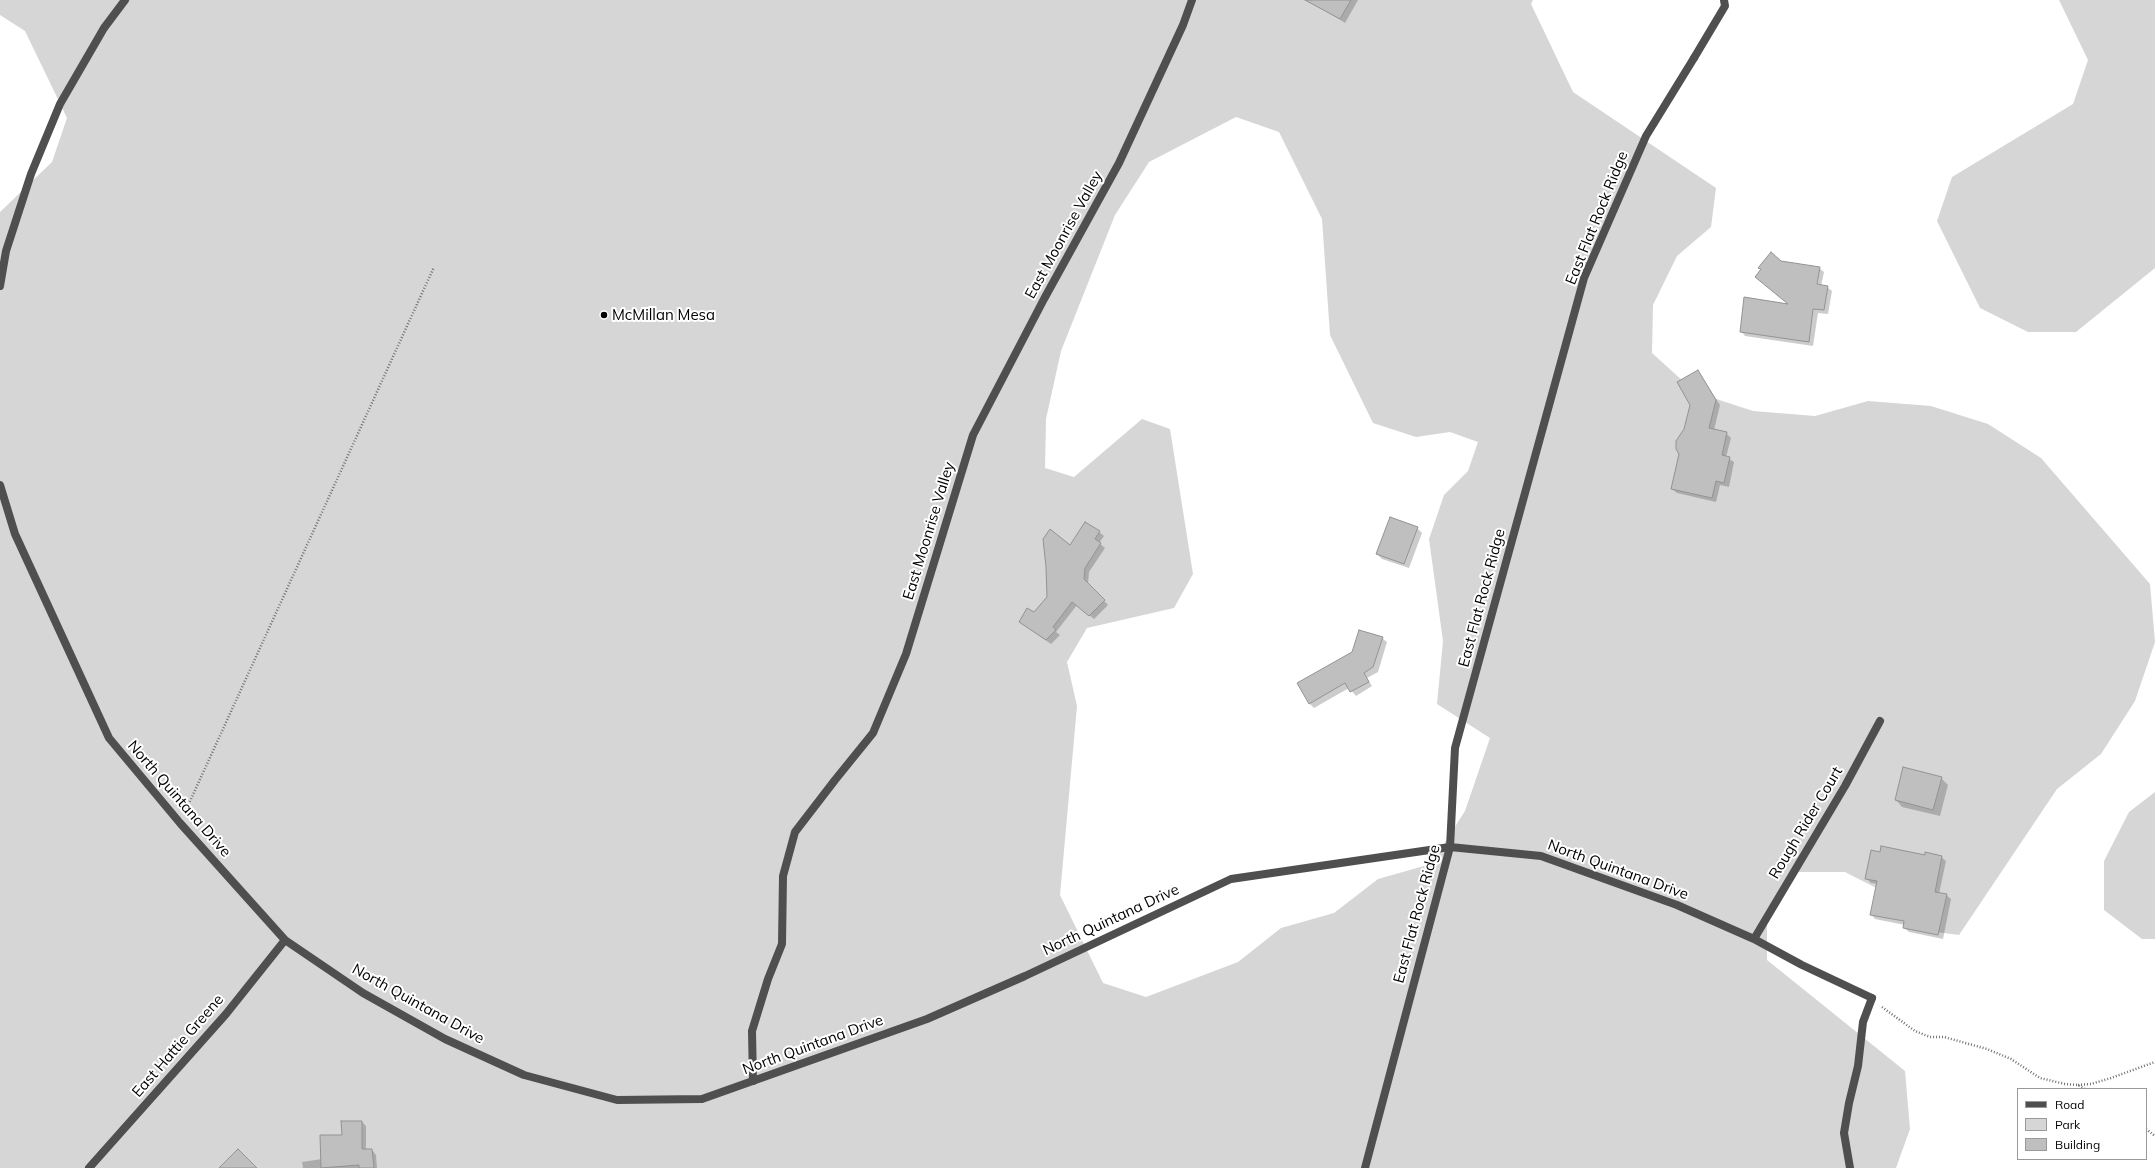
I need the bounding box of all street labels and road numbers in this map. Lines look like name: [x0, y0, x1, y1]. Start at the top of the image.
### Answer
street label: East Flat Rock Ridge: [1562, 149, 1632, 287]
street label: East Moonrise Valley: [1021, 168, 1107, 302]
street label: East Moonrise Valley: [899, 460, 959, 602]
street label: East Flat Rock Ridge: [1455, 527, 1509, 669]
street label: North Quintana Drive: [124, 737, 234, 861]
street label: Rough Rider Court: [1765, 764, 1847, 882]
street label: North Quintana Drive: [1545, 836, 1691, 904]
street label: East Flat Rock Ridge: [1390, 843, 1444, 985]
street label: North Quintana Drive: [1040, 880, 1182, 960]
street label: North Quintana Drive: [349, 960, 487, 1048]
street label: East Hattie Greene: [128, 991, 228, 1101]
street label: North Quintana Drive: [740, 1011, 886, 1079]

